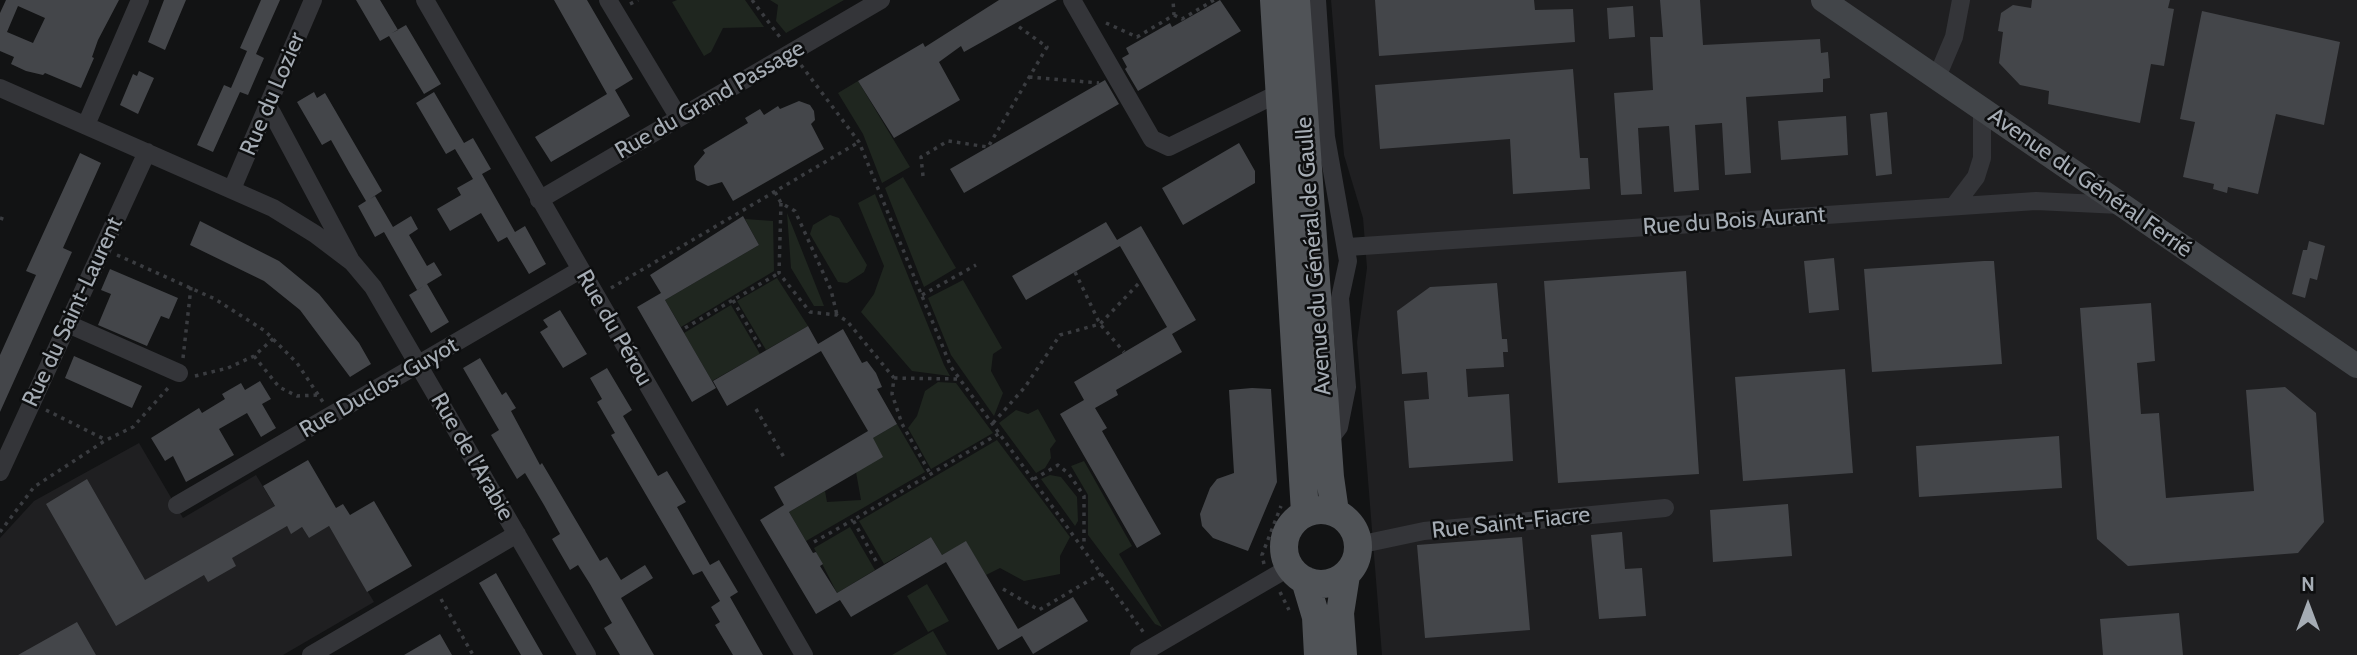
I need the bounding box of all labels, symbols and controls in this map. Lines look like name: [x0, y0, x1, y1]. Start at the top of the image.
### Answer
street label: Rue du Lozier: [235, 28, 311, 160]
street label: Rue du Grand Passage: [610, 35, 810, 165]
street label: Avenue du Général Ferrié: [1983, 102, 2197, 264]
street label: Avenue du Général de Gaulle: [1290, 116, 1338, 396]
street label: Rue du Bois Aurant: [1642, 201, 1826, 241]
street label: Rue du Saint-Laurent: [17, 213, 129, 411]
street label: Rue du Pérou: [570, 265, 658, 391]
street label: Rue Duclos-Guyot: [295, 332, 463, 444]
street label: Rue de l'Arabie: [424, 389, 520, 525]
street label: Rue Saint-Fiacre: [1430, 501, 1592, 545]
north arrow: [2273, 571, 2343, 641]
text: N: [2301, 573, 2315, 596]

